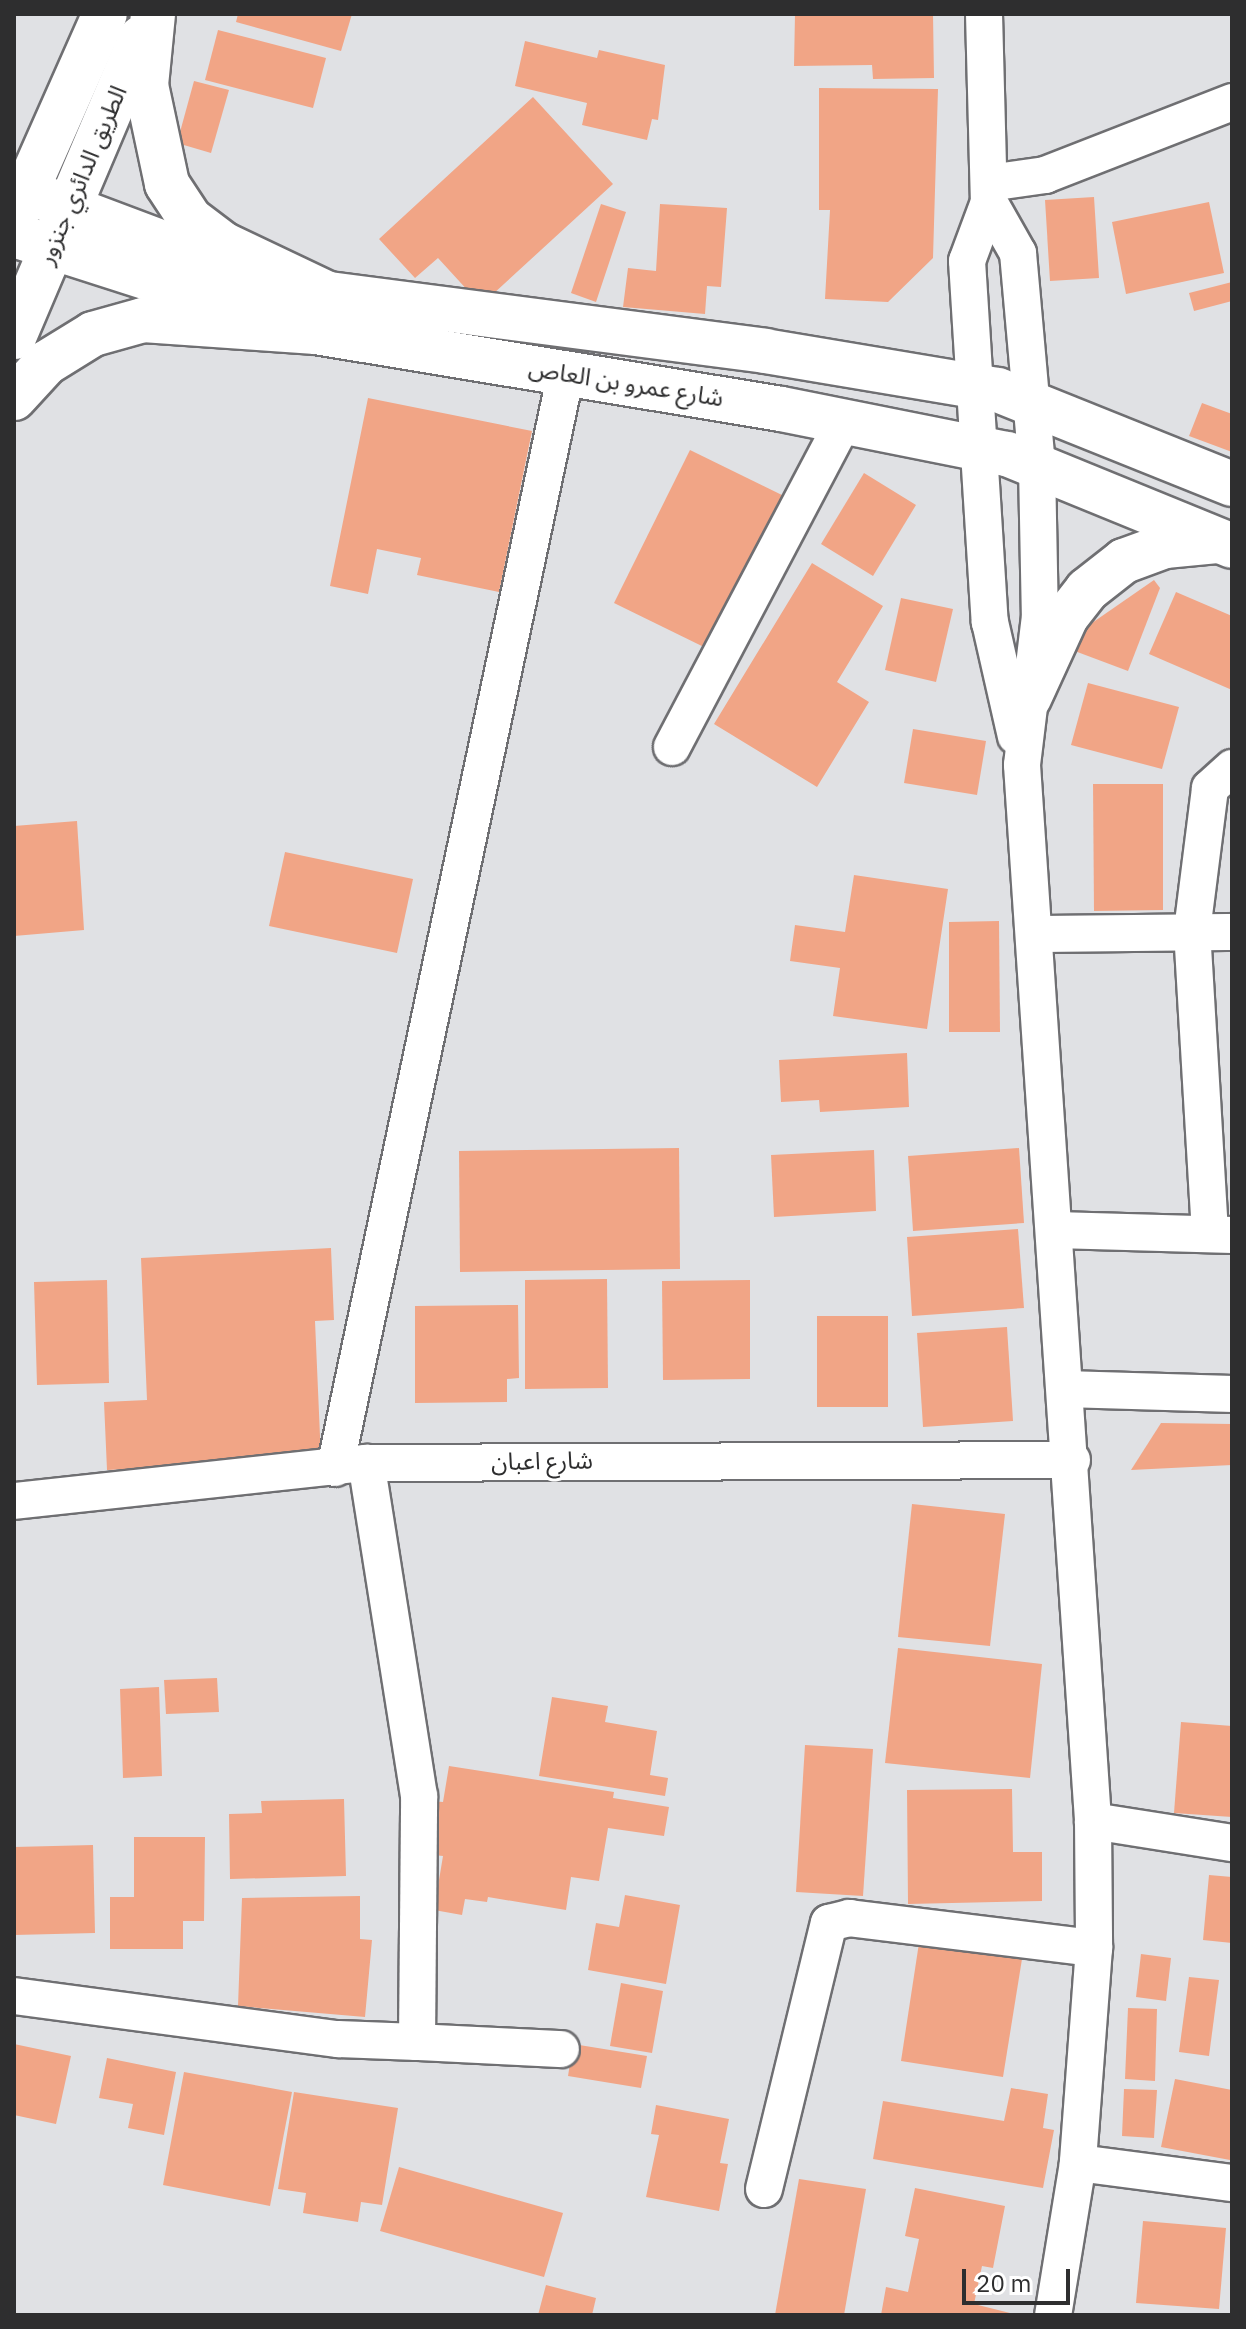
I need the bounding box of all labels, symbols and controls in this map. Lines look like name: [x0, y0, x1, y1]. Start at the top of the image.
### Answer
street label: الطريق الدائري جنزور: [31, 81, 133, 269]
street label: شارع عمرو بن العاص: [527, 353, 725, 413]
street label: شارع اعبان: [491, 1446, 593, 1476]
scale bar: [966, 2253, 1074, 2303]
text: 20 m: [976, 2267, 1031, 2299]

